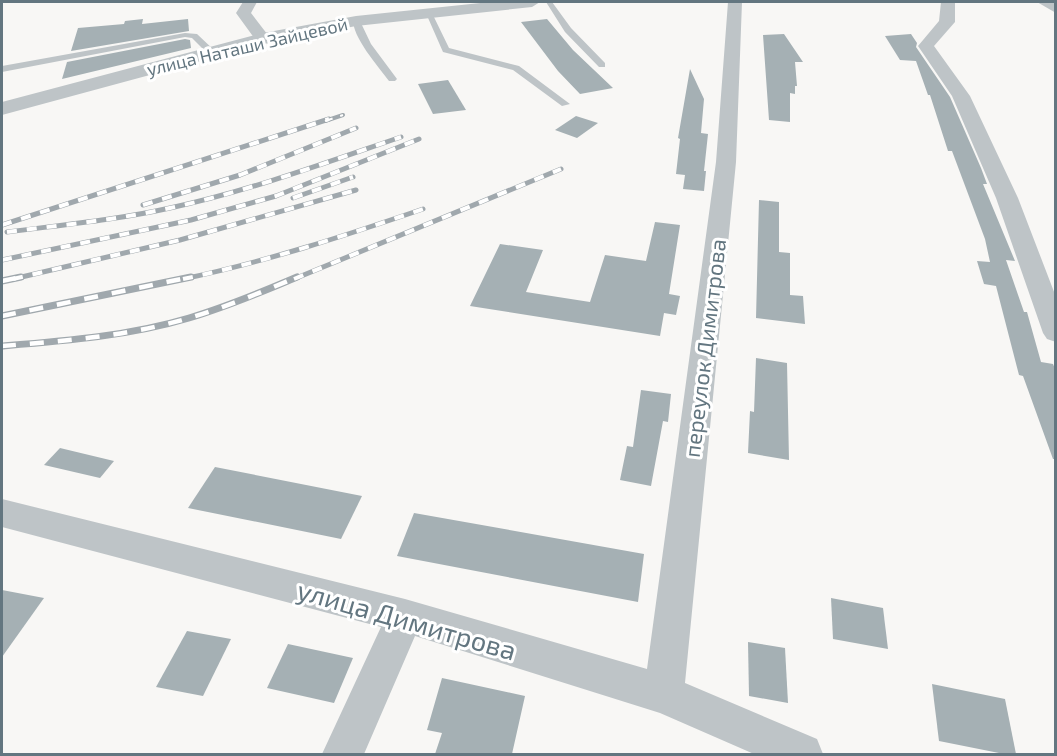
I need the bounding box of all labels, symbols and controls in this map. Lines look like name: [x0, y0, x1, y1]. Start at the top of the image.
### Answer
street label: улица Наташи Зайцевой: [144, 12, 350, 80]
street label: переулок Димитрова: [678, 237, 731, 459]
street label: улица Димитрова: [294, 572, 520, 667]

